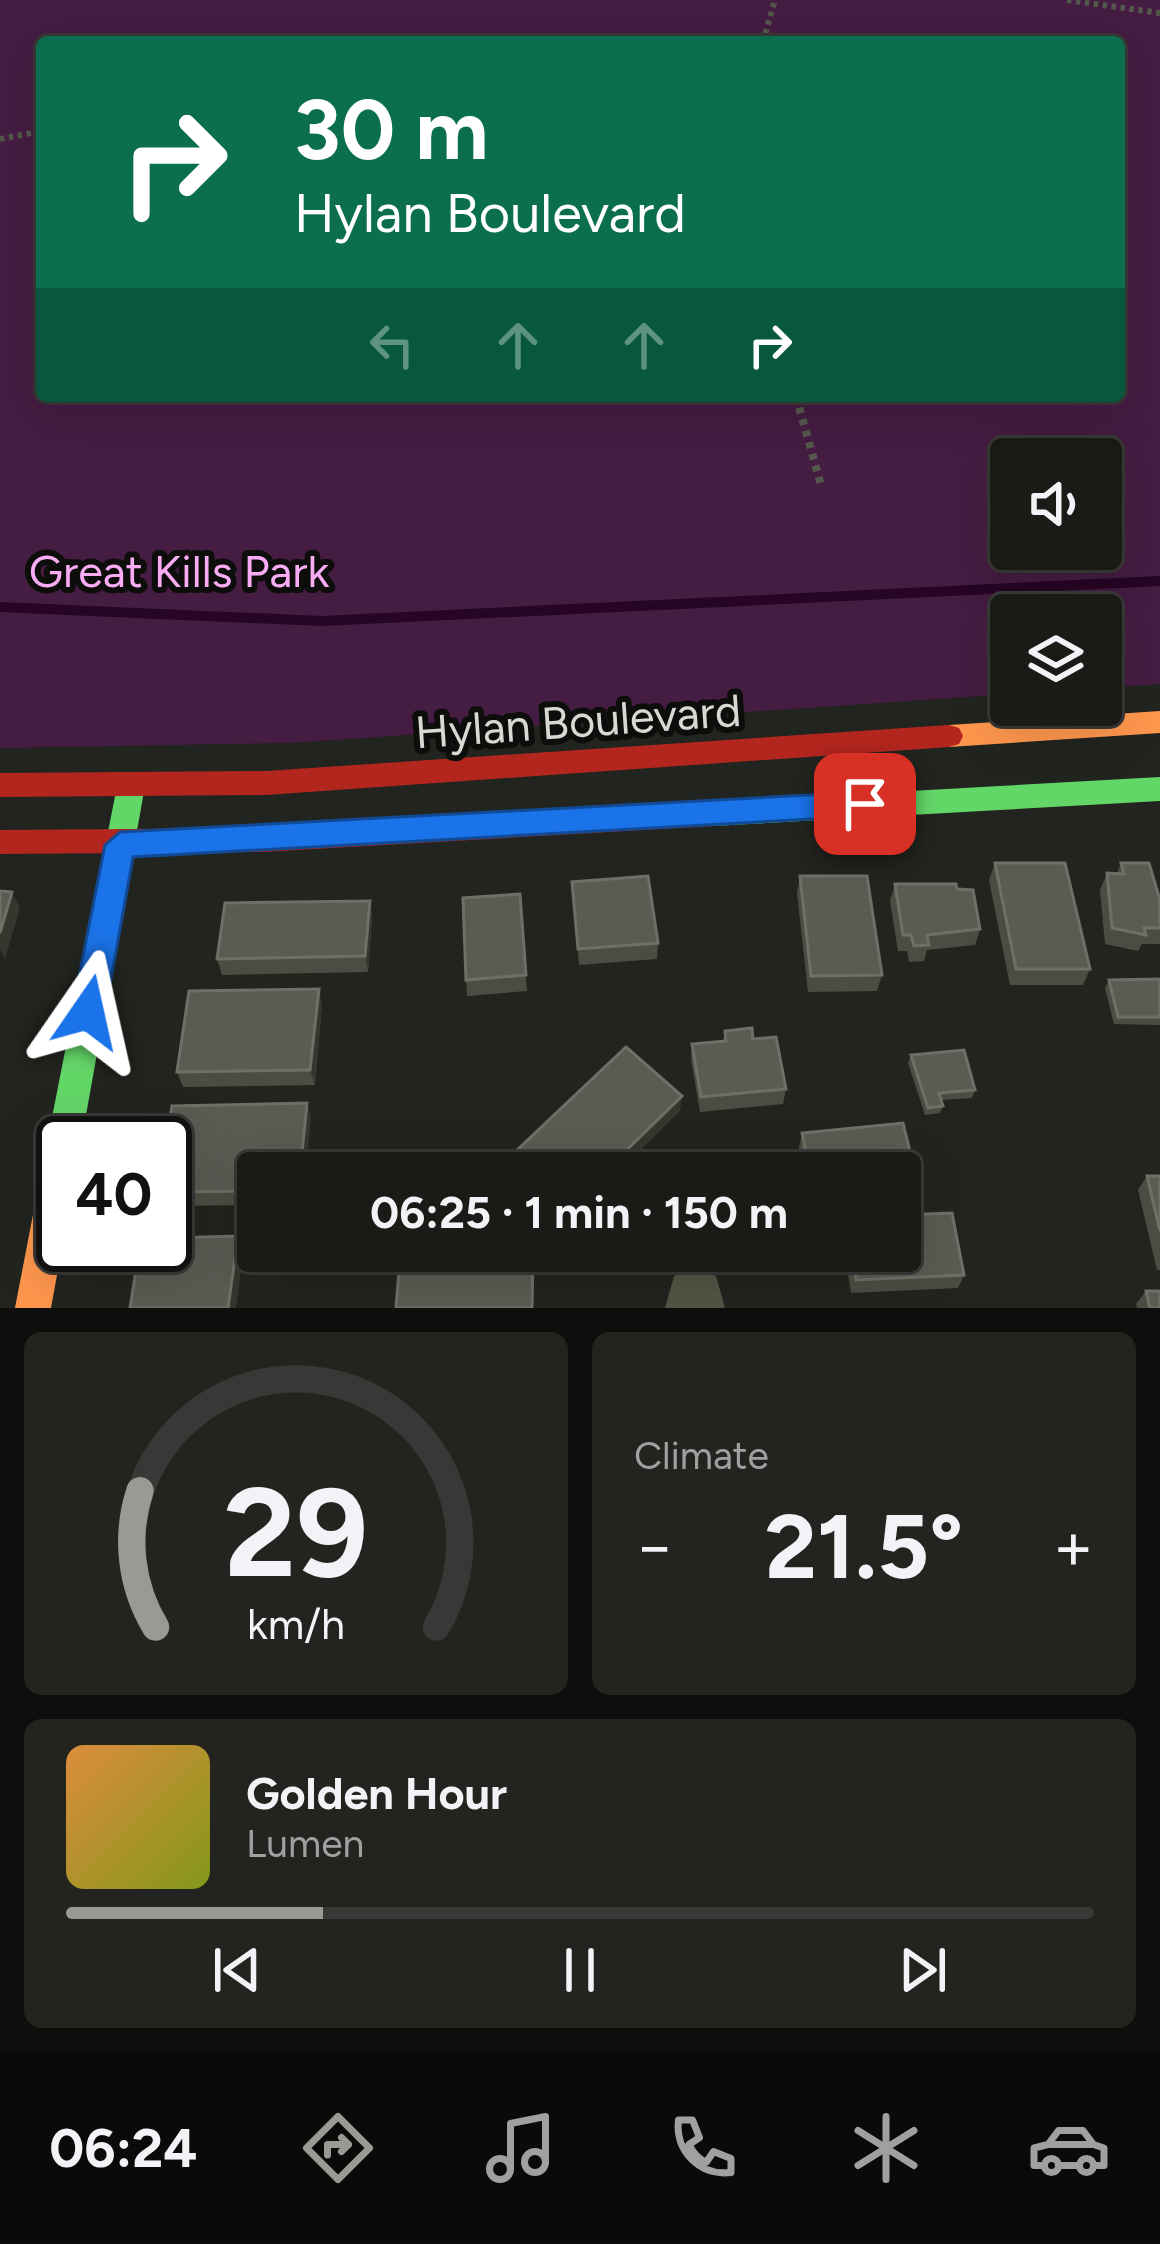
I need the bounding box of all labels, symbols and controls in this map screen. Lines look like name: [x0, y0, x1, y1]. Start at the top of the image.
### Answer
text: 30 m: [294, 79, 488, 180]
icon: right: [96, 84, 252, 240]
text: Hylan Boulevard: [294, 181, 686, 246]
icon: left: [359, 312, 425, 378]
icon: ahead: [485, 312, 551, 378]
icon: ahead: [611, 312, 677, 378]
icon: right: [737, 312, 803, 378]
map controls: [990, 438, 1122, 726]
button: sound: [990, 438, 1122, 570]
park label: Great Kills Park: [29, 544, 329, 598]
button: layers: [990, 594, 1122, 726]
street label: Hylan Boulevard: [413, 683, 743, 759]
pin: [814, 753, 916, 855]
icon: arrive: [832, 771, 898, 837]
position arrow: [25, 949, 151, 1075]
speed limit sign: 40: [36, 1116, 192, 1272]
text: 06:25 · 1 min · 150 m: [370, 1185, 788, 1239]
text: Climate: [634, 1432, 769, 1479]
text: 29: [224, 1457, 368, 1607]
text: 21.5°: [765, 1492, 963, 1601]
text: −: [634, 1506, 675, 1586]
text: +: [1053, 1506, 1094, 1586]
text: km/h: [247, 1597, 345, 1649]
text: Golden Hour: [246, 1766, 507, 1820]
text: Lumen: [246, 1820, 364, 1867]
icon: previous: [204, 1937, 270, 2003]
icon: pause: [547, 1937, 613, 2003]
icon: next: [890, 1937, 956, 2003]
icon: directions: [296, 2106, 380, 2190]
icon: music: [479, 2106, 563, 2190]
icon: phone: [661, 2106, 745, 2190]
icon: climate: [844, 2106, 928, 2190]
icon: car: [1027, 2106, 1111, 2190]
text: 06:24: [49, 2116, 197, 2181]

